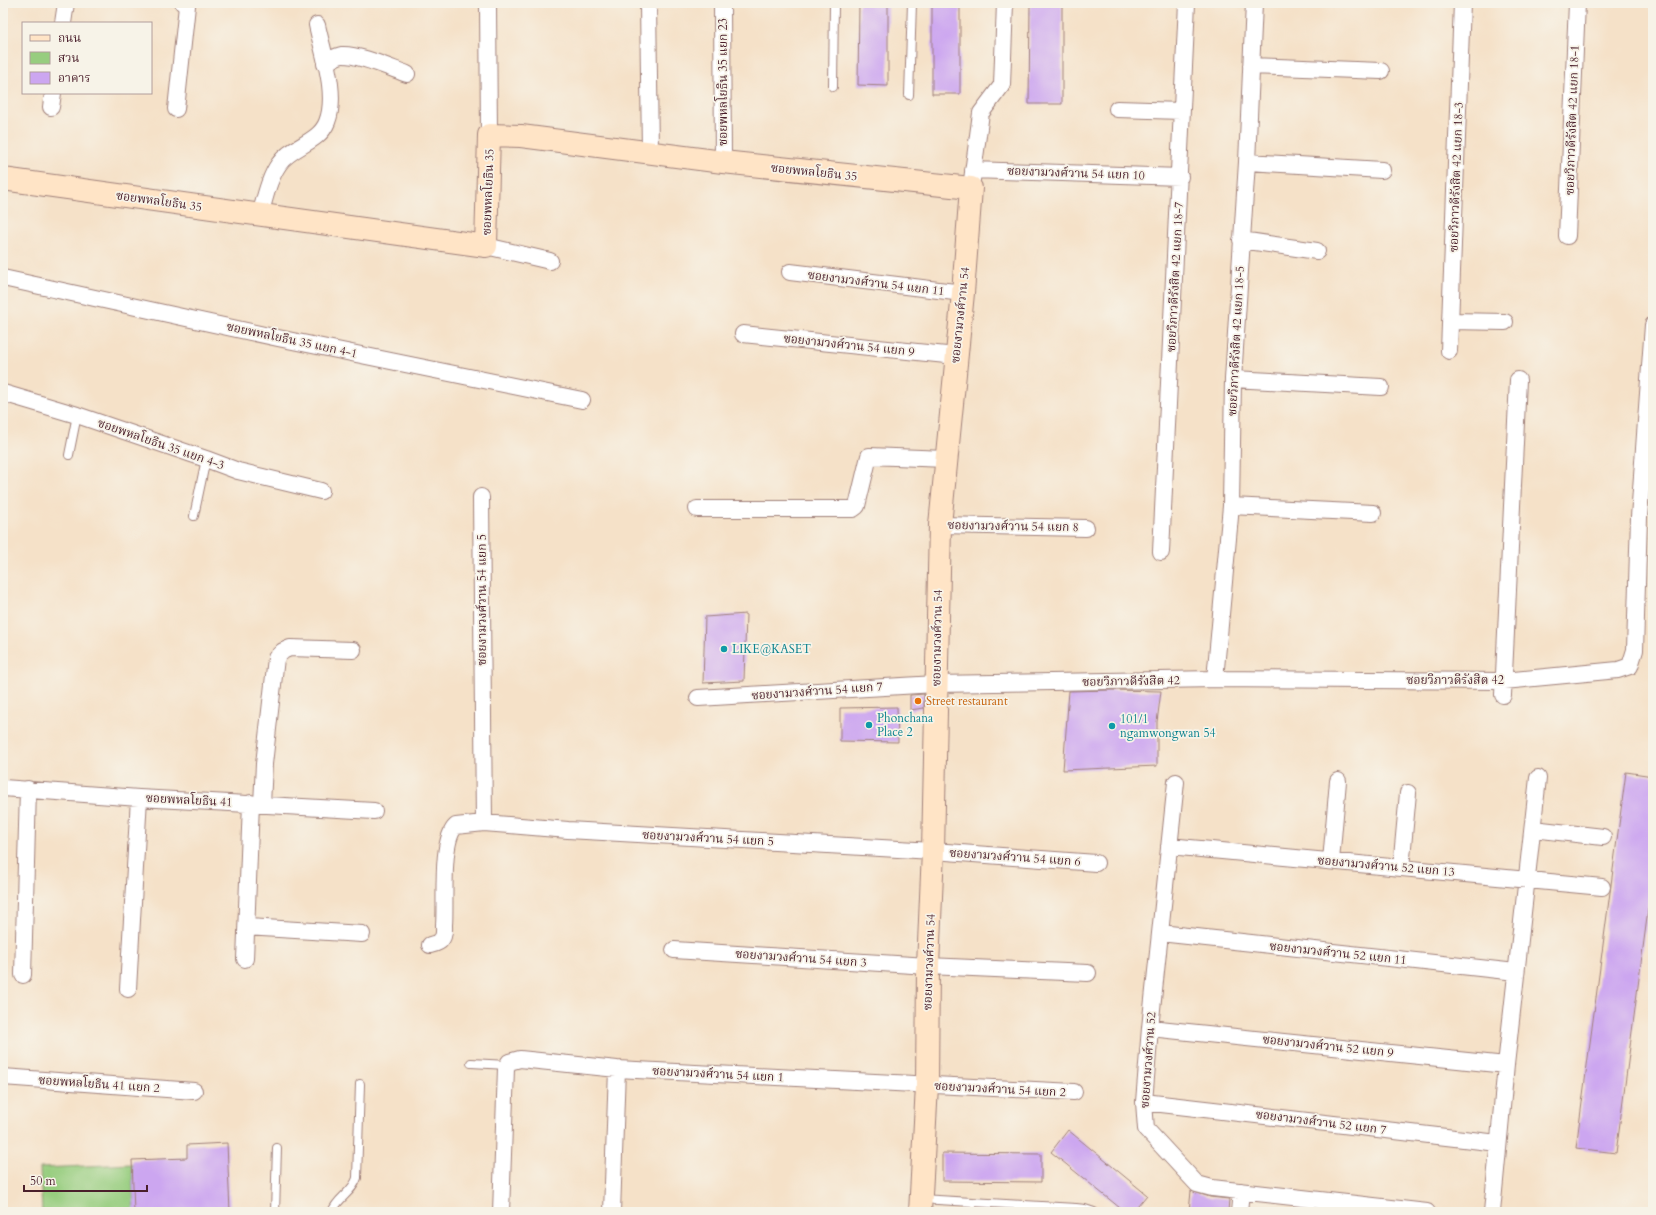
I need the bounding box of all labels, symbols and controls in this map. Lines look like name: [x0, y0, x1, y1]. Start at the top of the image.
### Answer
street label: ซอยพหลโยธิน 35 แยก 23: [714, 18, 731, 146]
legend: [22, 22, 152, 94]
text: ถนน: [58, 30, 81, 46]
street label: ซอยวิภาวดีรังสิต 42 แยก 18-1: [1561, 45, 1583, 195]
text: สวน: [58, 50, 80, 66]
text: อาคาร: [58, 70, 90, 86]
street label: ซอยวิภาวดีรังสิต 42 แยก 18-3: [1445, 102, 1467, 252]
street label: ซอยพหลโยธิน 35: [477, 148, 498, 236]
street label: ซอยพหลโยธิน 35: [770, 159, 858, 184]
street label: ซอยงามวงศ์วาน 54 แยก 10: [1007, 163, 1145, 183]
street label: ซอยพหลโยธิน 35: [115, 186, 203, 215]
street label: ซอยวิภาวดีรังสิต 42 แยก 18-7: [1163, 202, 1187, 352]
street label: ซอยงามวงศ์วาน 54: [947, 266, 973, 364]
street label: ซอยวิภาวดีรังสิต 42 แยก 18-5: [1224, 266, 1248, 416]
street label: ซอยงามวงศ์วาน 54 แยก 11: [807, 267, 945, 299]
street label: ซอยพหลโยธิน 35 แยก 4-1: [225, 317, 359, 362]
street label: ซอยงามวงศ์วาน 54 แยก 9: [783, 330, 915, 360]
street label: ซอยพหลโยธิน 35 แยก 4-3: [95, 414, 227, 473]
street label: ซอยงามวงศ์วาน 54 แยก 8: [947, 517, 1079, 535]
street label: ซอยงามวงศ์วาน 54 แยก 5: [474, 534, 490, 666]
street label: ซอยงามวงศ์วาน 54: [928, 589, 946, 687]
place label: LIKE@KASET: [732, 641, 811, 657]
marker: LIKE@KASET: [719, 644, 729, 654]
street label: ซอยวิภาวดีรังสิต 42: [1082, 672, 1180, 690]
street label: ซอยวิภาวดีรังสิต 42: [1406, 672, 1504, 688]
street label: ซอยงามวงศ์วาน 54 แยก 7: [751, 678, 883, 704]
place label: Street restaurant: [926, 693, 1008, 709]
marker: Street restaurant: [913, 696, 923, 706]
place label: Phonchana Place 2: [877, 710, 934, 740]
place label: 101/1 ngamwongwan 54: [1120, 711, 1216, 741]
marker: Phonchana Place 2: [864, 720, 874, 730]
marker: 101/1 ngamwongwan 54: [1107, 721, 1117, 731]
street label: ซอยพหลโยธิน 41: [145, 789, 233, 810]
street label: ซอยงามวงศ์วาน 54 แยก 5: [642, 827, 774, 849]
street label: ซอยงามวงศ์วาน 54 แยก 6: [949, 844, 1081, 870]
street label: ซอยงามวงศ์วาน 52 แยก 13: [1317, 852, 1455, 880]
street label: ซอยงามวงศ์วาน 54: [919, 913, 939, 1011]
street label: ซอยงามวงศ์วาน 52 แยก 11: [1269, 938, 1407, 968]
street label: ซอยงามวงศ์วาน 54 แยก 3: [735, 945, 867, 971]
street label: ซอยงามวงศ์วาน 52: [1137, 1011, 1159, 1109]
street label: ซอยงามวงศ์วาน 52 แยก 9: [1262, 1031, 1394, 1061]
street label: ซอยงามวงศ์วาน 54 แยก 1: [652, 1063, 784, 1085]
street label: ซอยพหลโยธิน 41 แยก 2: [38, 1071, 160, 1096]
street label: ซอยงามวงศ์วาน 54 แยก 2: [934, 1078, 1066, 1100]
street label: ซอยงามวงศ์วาน 52 แยก 7: [1255, 1106, 1387, 1138]
scale bar: [24, 1167, 147, 1193]
text: 50 m: [30, 1173, 57, 1189]

